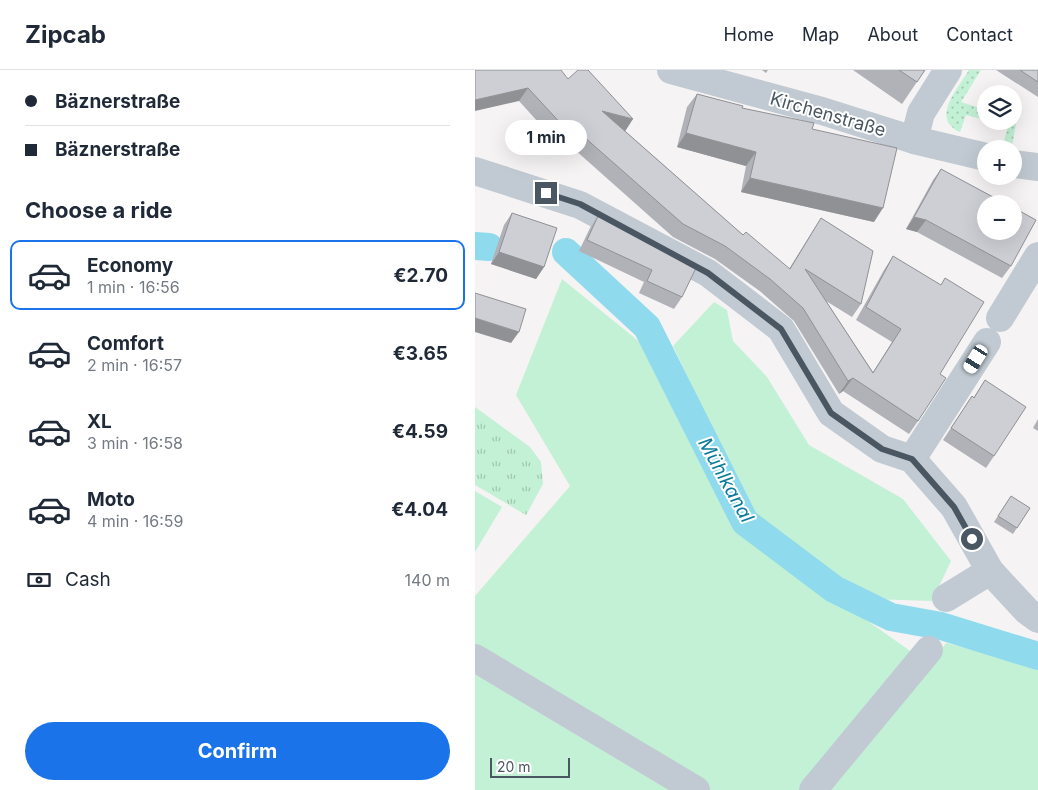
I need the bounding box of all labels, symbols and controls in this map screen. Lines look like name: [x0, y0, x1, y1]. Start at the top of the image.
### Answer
text: Zipcab: [25, 20, 106, 49]
text: Home: [724, 24, 774, 45]
text: Map: [802, 24, 839, 45]
text: About: [867, 24, 918, 45]
text: Contact: [946, 24, 1013, 45]
map controls: [977, 85, 1022, 240]
button: layers: [977, 85, 1022, 130]
street label: Kirchenstraße: [768, 87, 888, 141]
text: Bäznerstraße: [55, 90, 180, 113]
callout: 1 min: [505, 121, 587, 156]
text: 1 min: [526, 127, 566, 147]
text: Bäznerstraße: [55, 138, 180, 161]
button: +: [977, 140, 1022, 185]
route end: [535, 182, 557, 204]
button: −: [977, 195, 1022, 240]
text: Choose a ride: [25, 197, 173, 223]
icon: car: [27, 253, 72, 298]
text: Economy: [87, 254, 173, 277]
text: €2.70: [394, 264, 448, 287]
text: 1 min · 16:56: [87, 277, 180, 297]
icon: car: [27, 331, 72, 376]
text: Comfort: [87, 332, 164, 355]
text: €3.65: [393, 342, 448, 365]
car: [961, 342, 990, 376]
text: 2 min · 16:57: [87, 355, 182, 375]
icon: car: [27, 409, 72, 454]
text: XL: [87, 410, 112, 433]
text: €4.59: [392, 420, 448, 443]
text: 3 min · 16:58: [87, 433, 183, 453]
water label: Mühlkanal: [693, 434, 759, 527]
icon: car: [27, 487, 72, 532]
text: Moto: [87, 488, 135, 511]
text: €4.04: [391, 498, 448, 521]
text: 4 min · 16:59: [87, 511, 183, 531]
route start: [961, 528, 983, 550]
icon: cash: [25, 566, 53, 594]
text: Cash: [65, 568, 111, 591]
text: 140 m: [405, 570, 450, 590]
button: Confirm: [25, 722, 450, 780]
scale bar: [490, 755, 570, 778]
text: 20 m: [497, 758, 531, 775]

